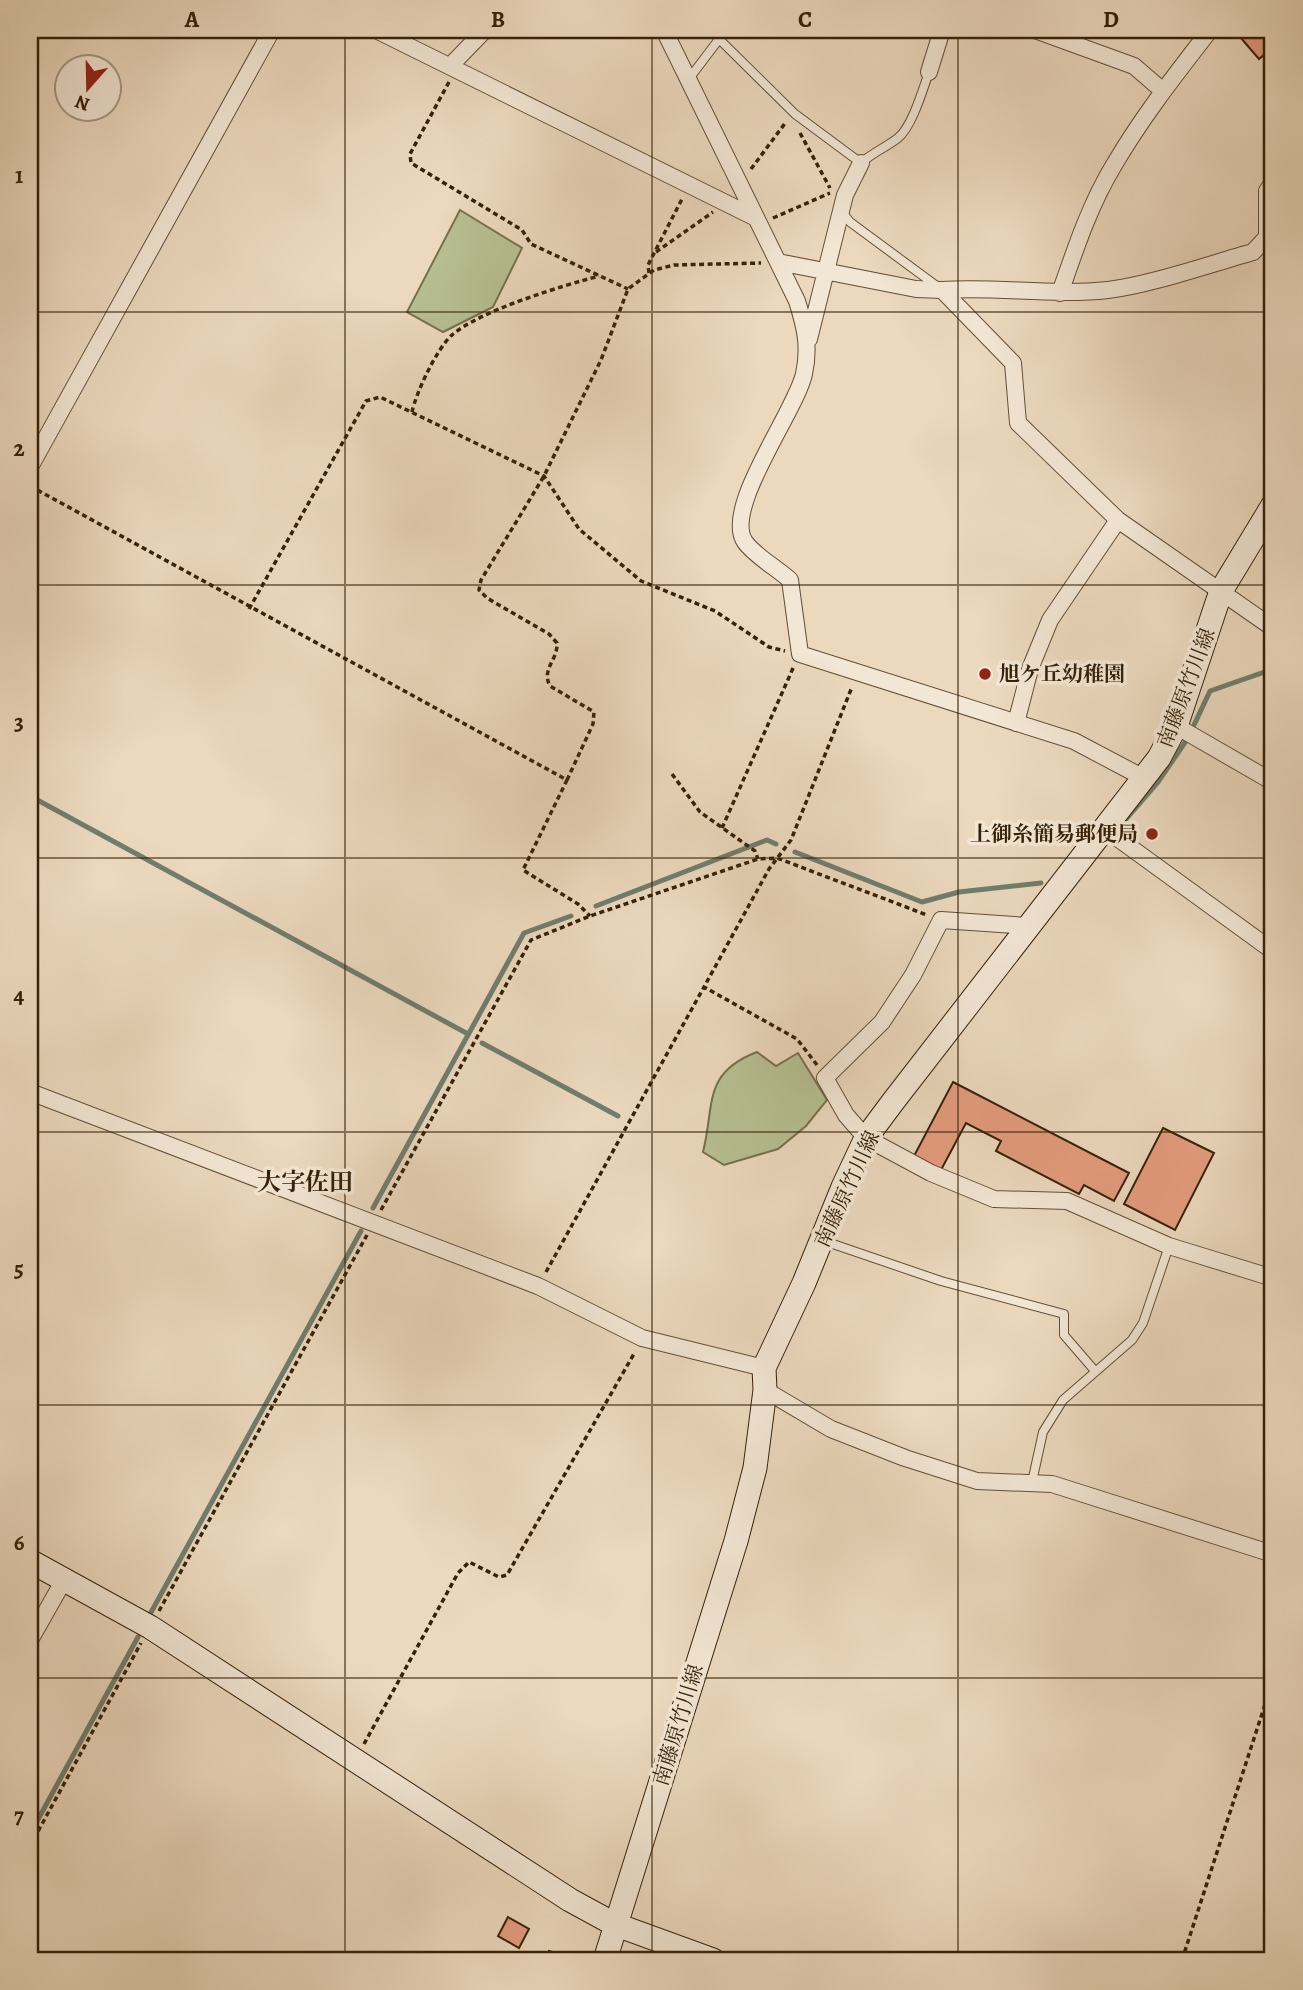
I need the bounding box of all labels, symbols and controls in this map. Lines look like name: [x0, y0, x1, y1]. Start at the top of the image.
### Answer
text: A: [184, 4, 200, 35]
text: B: [491, 4, 505, 35]
text: C: [798, 4, 812, 35]
text: D: [1103, 4, 1119, 35]
north arrow: [52, 52, 122, 122]
text: N: [71, 88, 93, 118]
text: 1: [15, 160, 23, 191]
text: 2: [13, 433, 25, 464]
street label: 南藤原竹川線: [1150, 624, 1222, 752]
place label: 旭ケ丘幼稚園: [999, 660, 1125, 688]
marker: 旭ケ丘幼稚園: [977, 666, 993, 682]
text: 3: [14, 707, 24, 738]
place label: 上御糸簡易郵便局: [970, 820, 1138, 848]
marker: 上御糸簡易郵便局: [1144, 826, 1160, 842]
text: 4: [14, 980, 25, 1011]
street label: 南藤原竹川線: [808, 1126, 886, 1252]
district label: 大字佐田: [257, 1166, 353, 1198]
text: 5: [14, 1253, 24, 1284]
text: 6: [14, 1527, 25, 1558]
street label: 南藤原竹川線: [646, 1661, 710, 1789]
text: 7: [14, 1800, 24, 1831]

